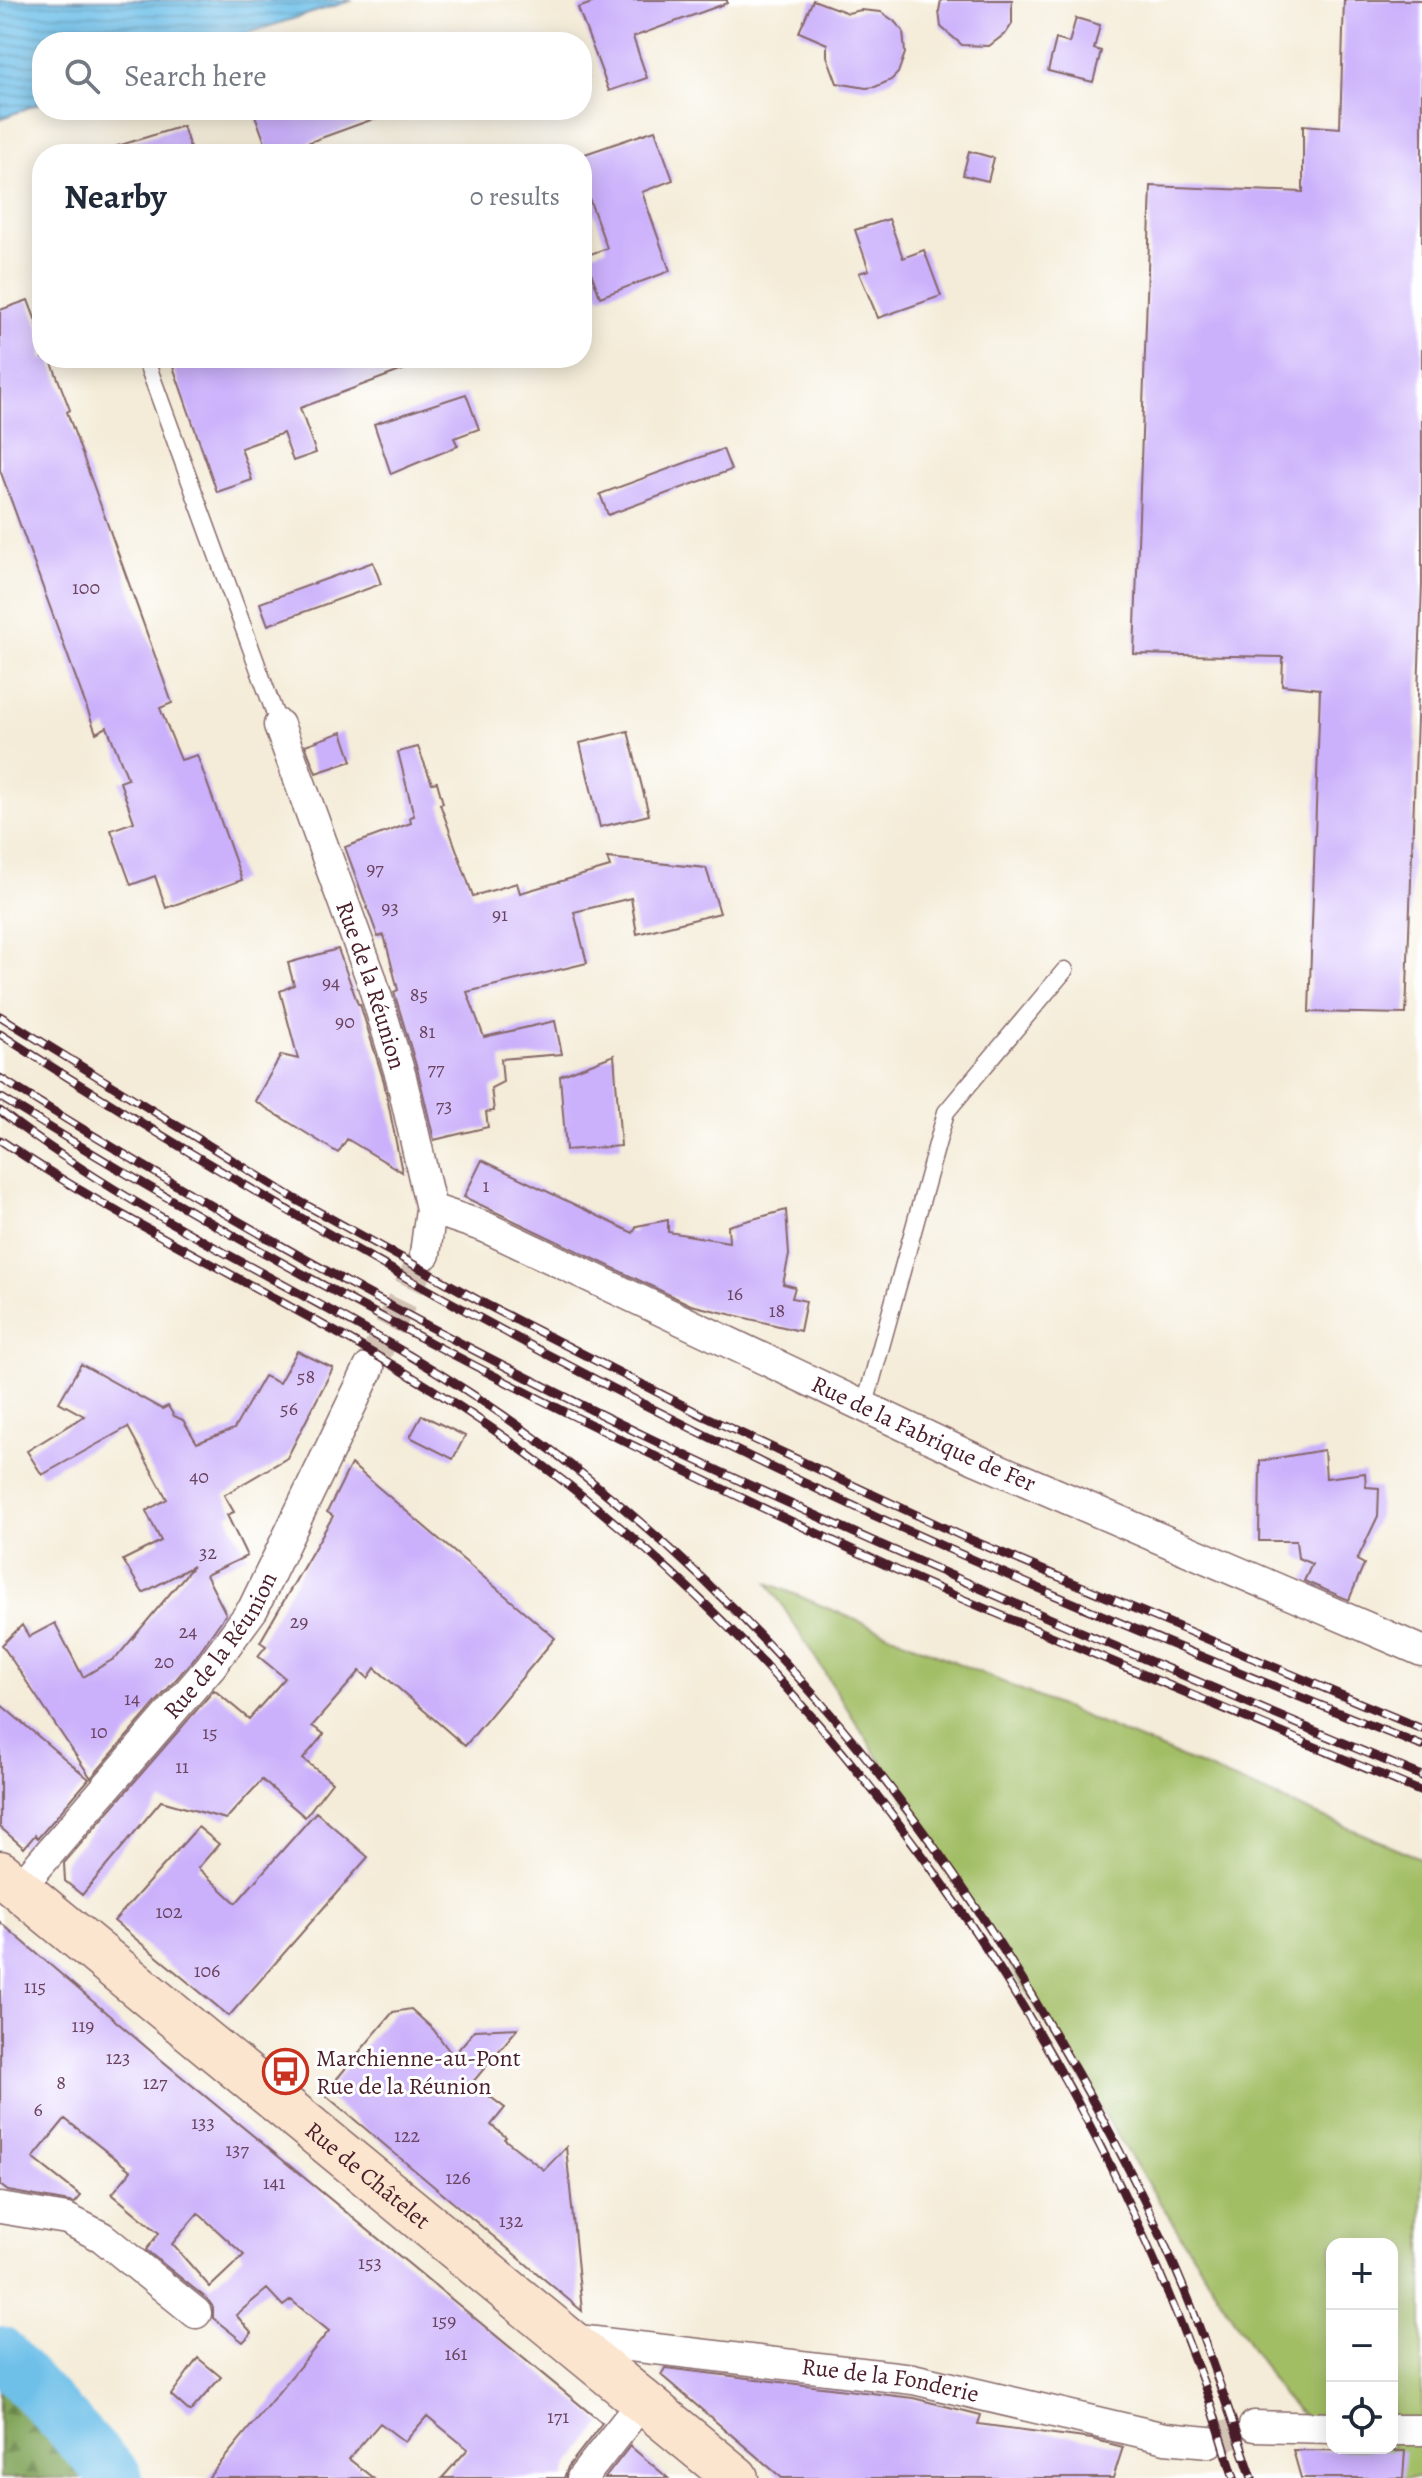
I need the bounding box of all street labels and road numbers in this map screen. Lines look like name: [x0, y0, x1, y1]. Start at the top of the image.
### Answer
street label: Rue de la Réunion: [328, 896, 414, 1073]
street label: Rue de la Fabrique de Fer: [806, 1368, 1041, 1499]
street label: Rue de la Réunion: [156, 1567, 285, 1726]
street label: Rue de Châtelet: [298, 2114, 437, 2236]
street label: Rue de la Fonderie: [800, 2350, 982, 2410]

